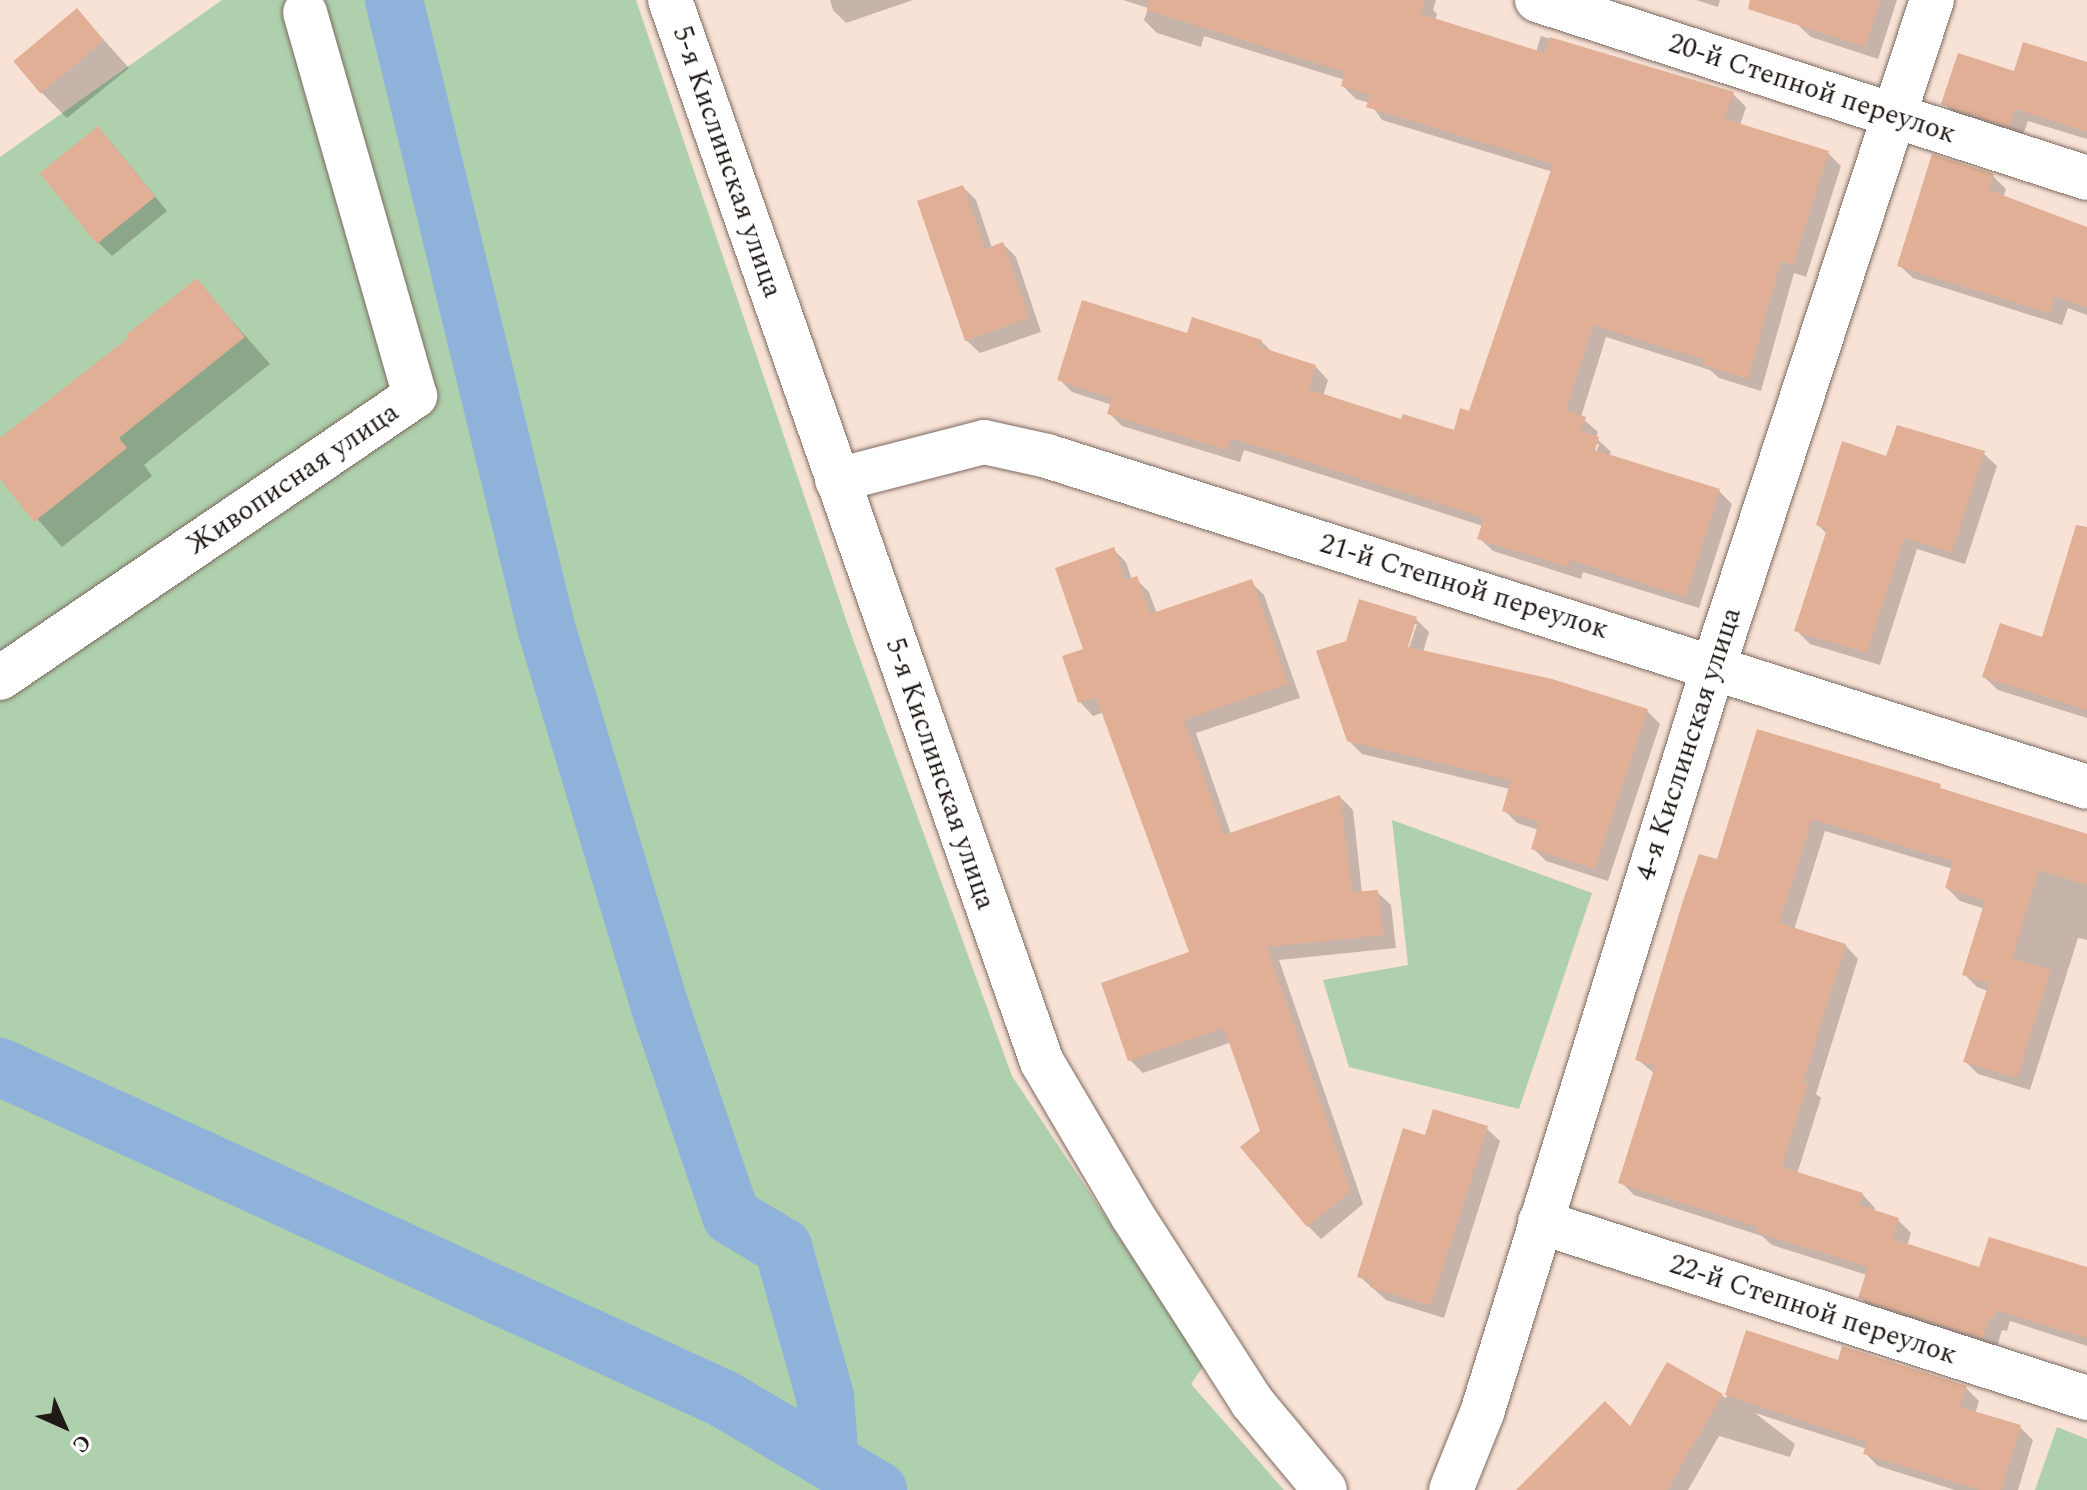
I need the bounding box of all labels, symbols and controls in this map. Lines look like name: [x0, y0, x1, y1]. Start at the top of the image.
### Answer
street label: 5-я Кислинская улица: [665, 22, 789, 302]
street label: 20-й Степной переулок: [1664, 27, 1960, 151]
street label: Живописная улица: [181, 396, 405, 562]
street label: 21-й Степной переулок: [1316, 527, 1612, 647]
street label: 4-я Кислинская улица: [1629, 603, 1749, 885]
street label: 5-я Кислинская улица: [878, 634, 1002, 914]
street label: 22-й Степной переулок: [1665, 1248, 1961, 1372]
north arrow: [24, 1386, 104, 1466]
text: С: [64, 1426, 99, 1461]

